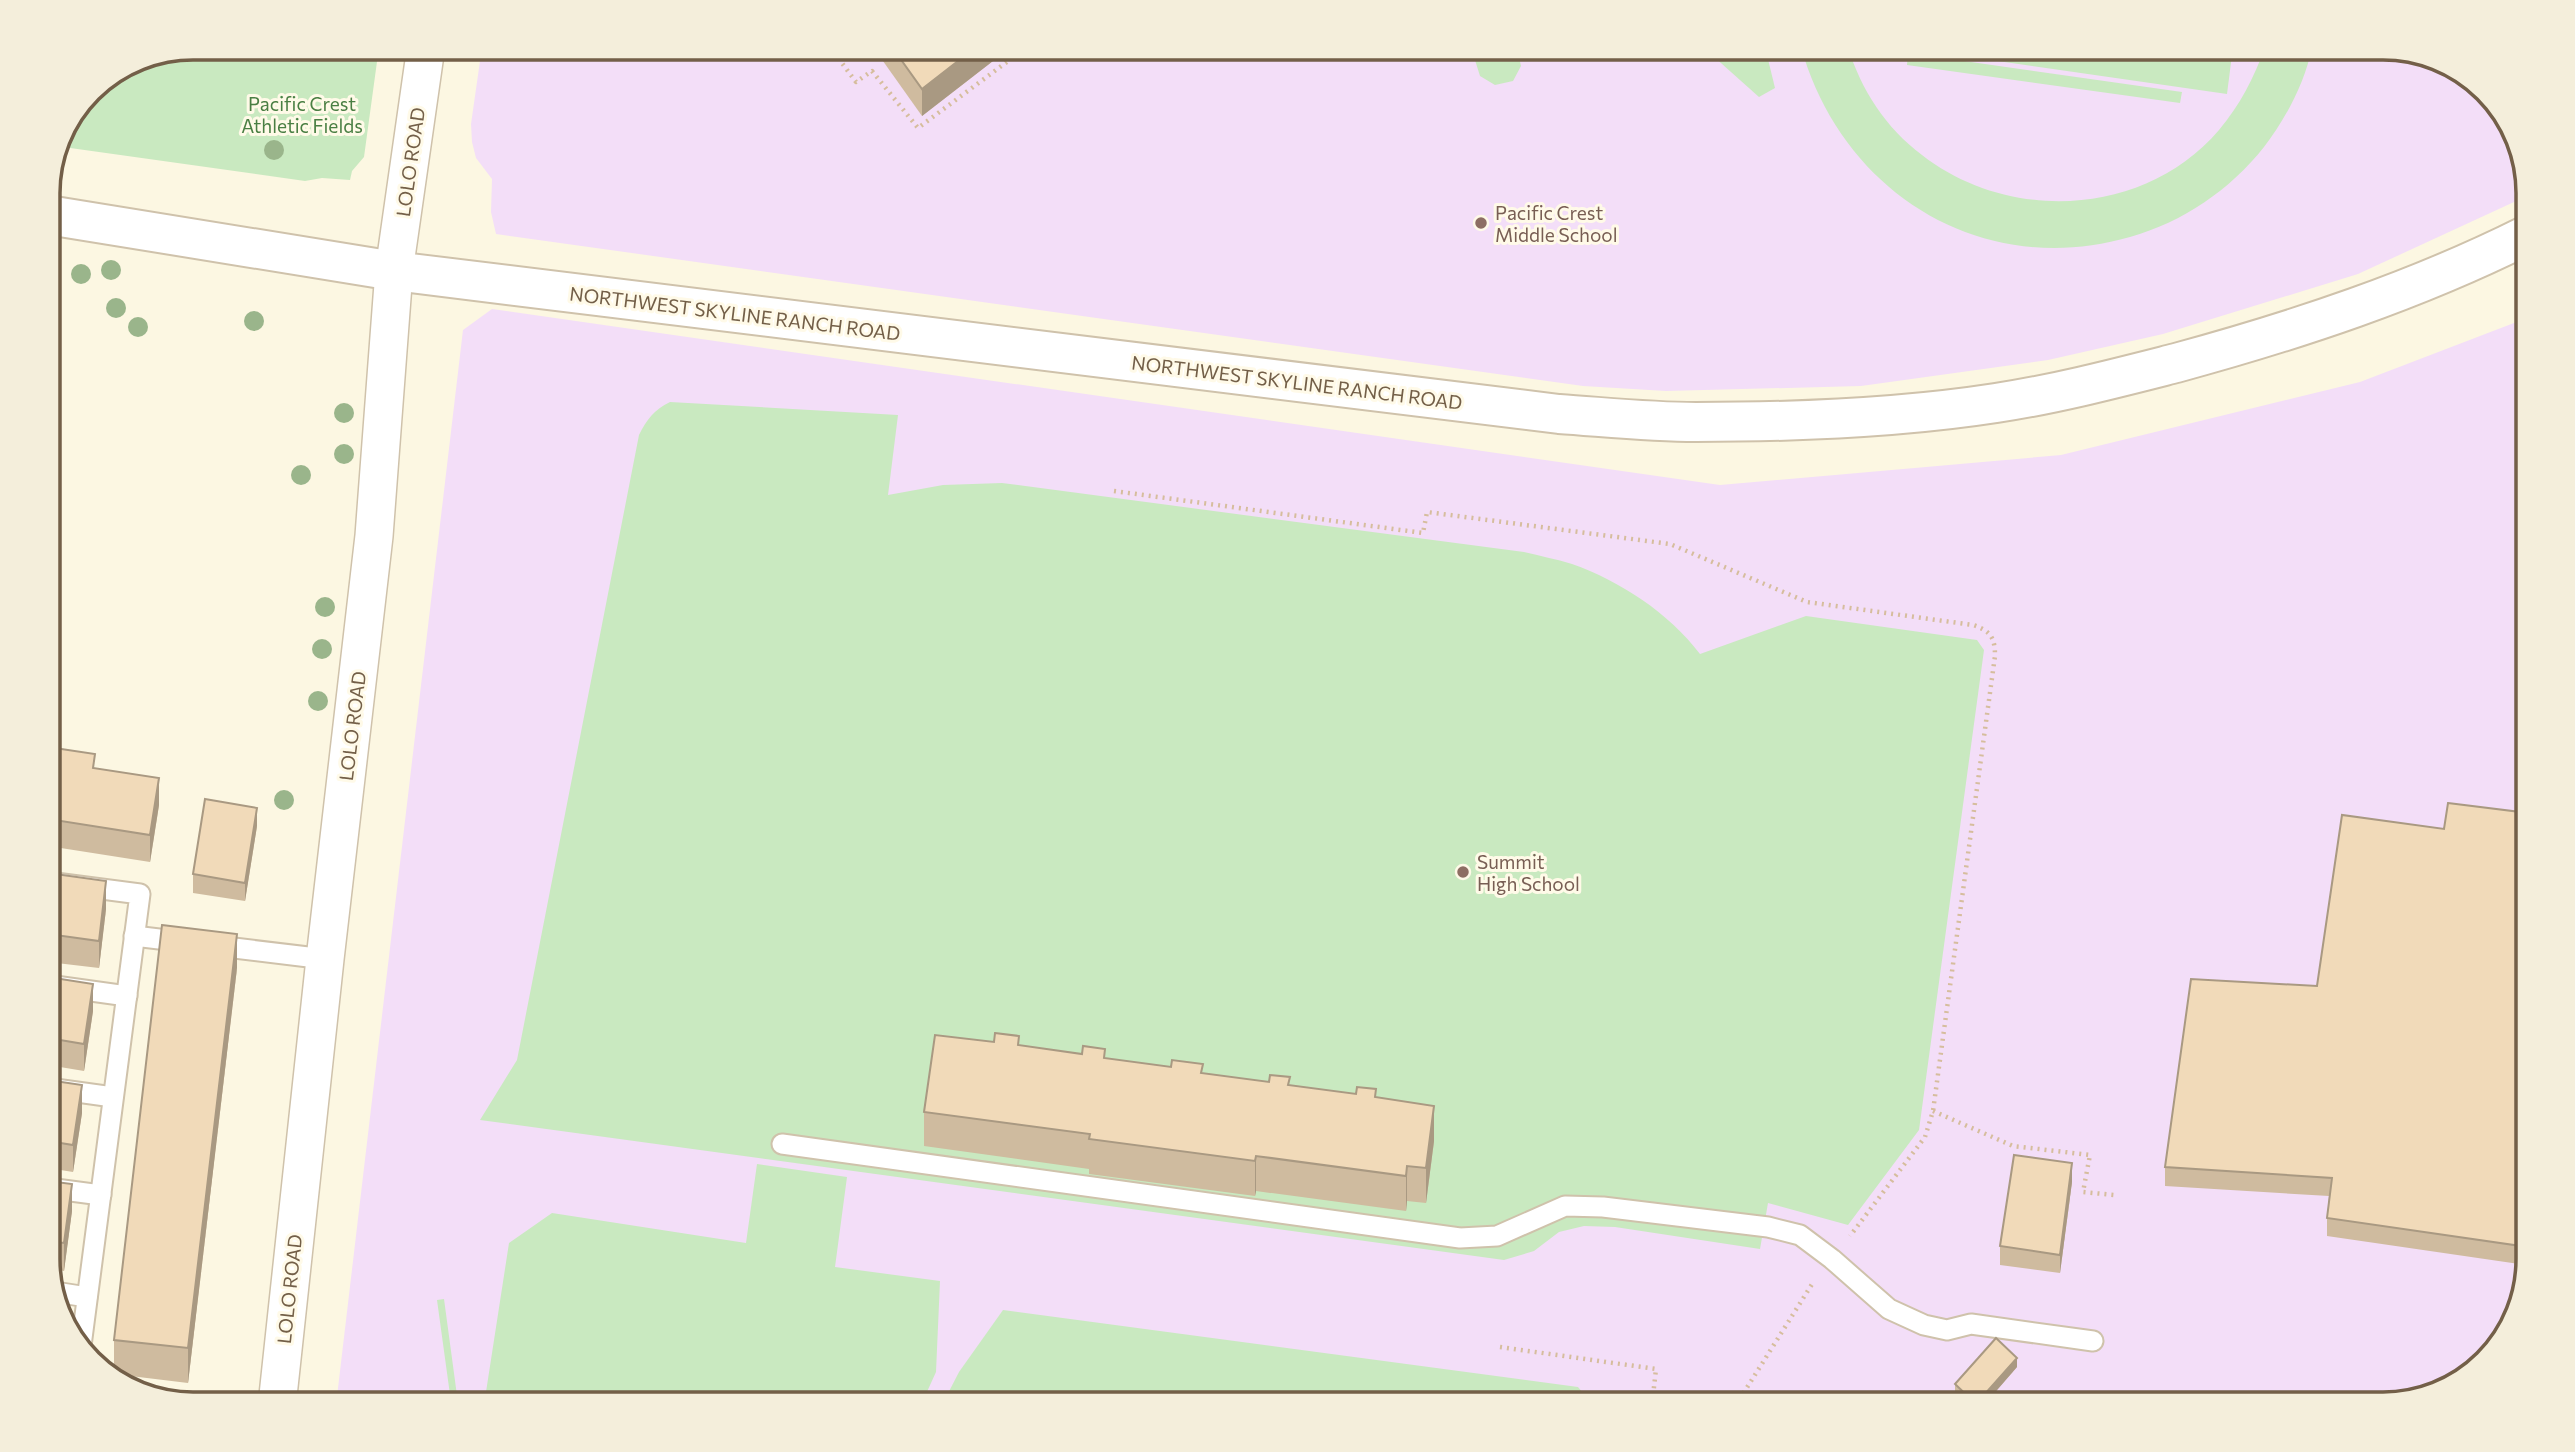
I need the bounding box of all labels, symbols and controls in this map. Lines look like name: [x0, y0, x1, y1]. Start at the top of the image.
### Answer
park label: Pacific Crest Athletic Fields: [241, 92, 363, 137]
street label: LOLO ROAD: [391, 106, 429, 218]
place label: Pacific Crest Middle School: [1495, 201, 1617, 246]
marker: Pacific Crest Middle School: [1473, 215, 1489, 231]
street label: NORTHWEST SKYLINE RANCH ROAD: [568, 281, 902, 345]
street label: NORTHWEST SKYLINE RANCH ROAD: [1130, 350, 1464, 414]
street label: LOLO ROAD: [334, 670, 370, 782]
place label: Summit High School: [1477, 850, 1580, 895]
marker: Summit High School: [1455, 864, 1471, 880]
street label: LOLO ROAD: [272, 1233, 306, 1345]

